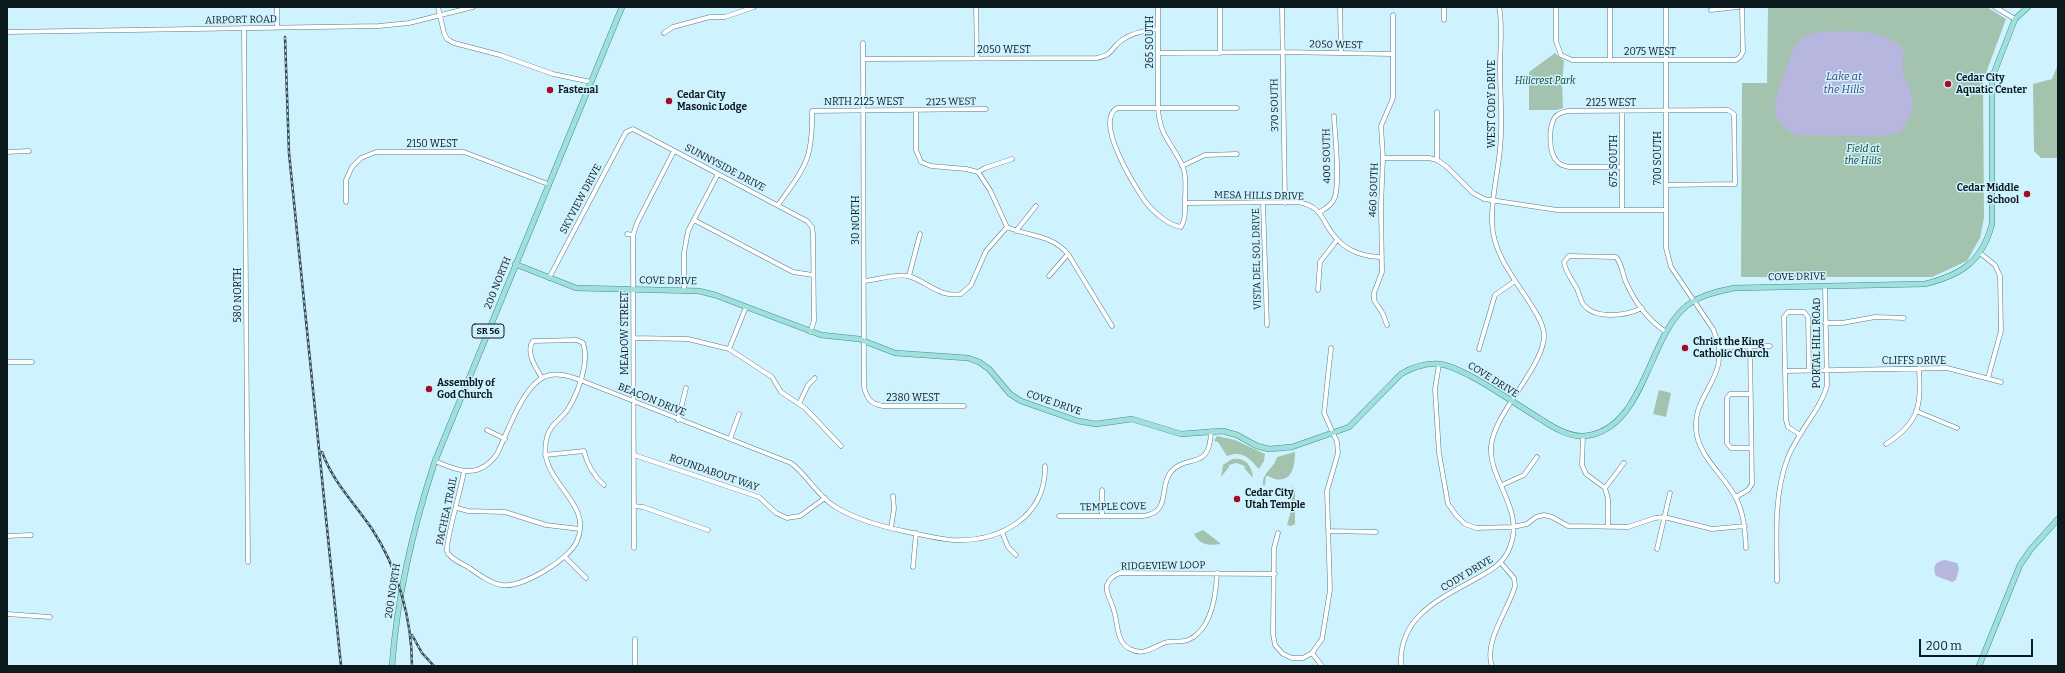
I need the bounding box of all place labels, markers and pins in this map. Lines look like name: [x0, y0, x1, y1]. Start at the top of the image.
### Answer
place label: Cedar City Aquatic Center: [1956, 72, 2027, 96]
marker: Cedar City Aquatic Center: [1943, 79, 1953, 89]
place label: Fastenal: [558, 84, 598, 96]
marker: Fastenal: [545, 85, 555, 95]
place label: Cedar City Masonic Lodge: [677, 89, 747, 112]
marker: Cedar City Masonic Lodge: [664, 96, 674, 106]
place label: Cedar Middle School: [1957, 182, 2019, 206]
marker: Cedar Middle School: [2022, 189, 2032, 199]
place label: Christ the King Catholic Church: [1693, 336, 1769, 360]
marker: Christ the King Catholic Church: [1680, 343, 1690, 353]
place label: Assembly of God Church: [437, 377, 495, 400]
marker: Assembly of God Church: [424, 384, 434, 394]
place label: Cedar City Utah Temple: [1245, 487, 1305, 510]
marker: Cedar City Utah Temple: [1232, 494, 1242, 504]

